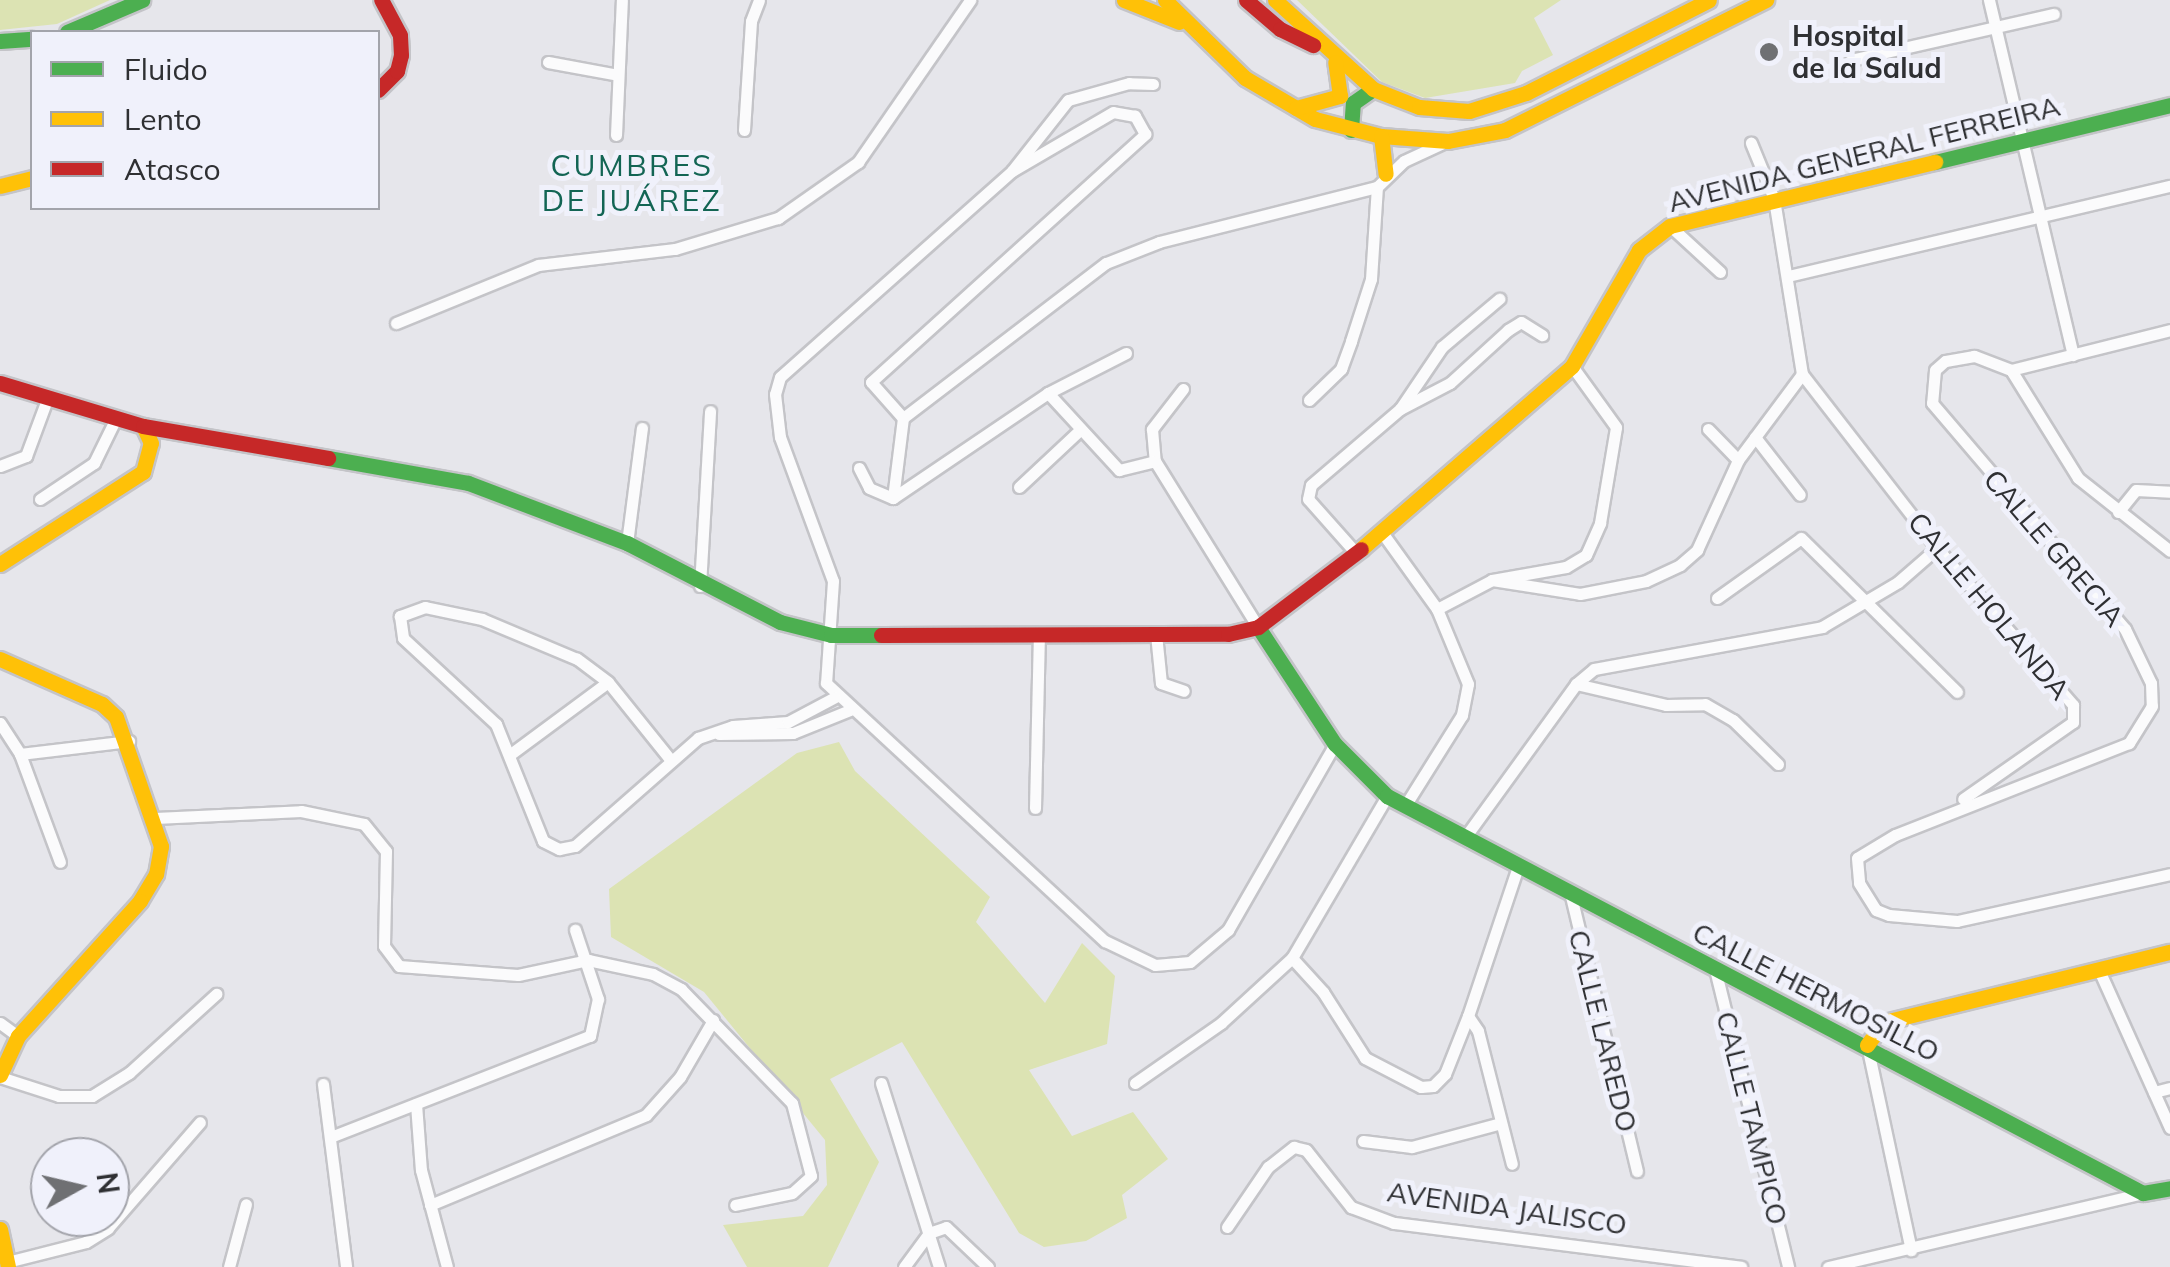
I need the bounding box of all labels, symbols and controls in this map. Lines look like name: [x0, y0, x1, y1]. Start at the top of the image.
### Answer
place label: Hospital de la Salud: [1792, 19, 1941, 85]
legend: [30, 30, 380, 210]
marker: Hospital de la Salud: [1756, 39, 1782, 65]
text: Fluido: [124, 50, 208, 88]
street label: AVENIDA GENERAL FERREIRA: [1665, 89, 2063, 219]
text: Lento: [124, 100, 202, 138]
district label: CUMBRES DE JUÁREZ: [542, 147, 722, 218]
text: Atasco: [124, 150, 221, 188]
street label: CALLE GRECIA: [1977, 463, 2131, 633]
street label: CALLE HOLANDA: [1901, 506, 2077, 706]
street label: CALLE HERMOSILLO: [1687, 915, 1945, 1069]
street label: CALLE LAREDO: [1562, 926, 1644, 1136]
street label: CALLE TAMPICO: [1709, 1008, 1795, 1228]
north arrow: [30, 1137, 130, 1237]
text: N: [89, 1170, 127, 1196]
street label: AVENIDA JALISCO: [1385, 1175, 1629, 1241]

